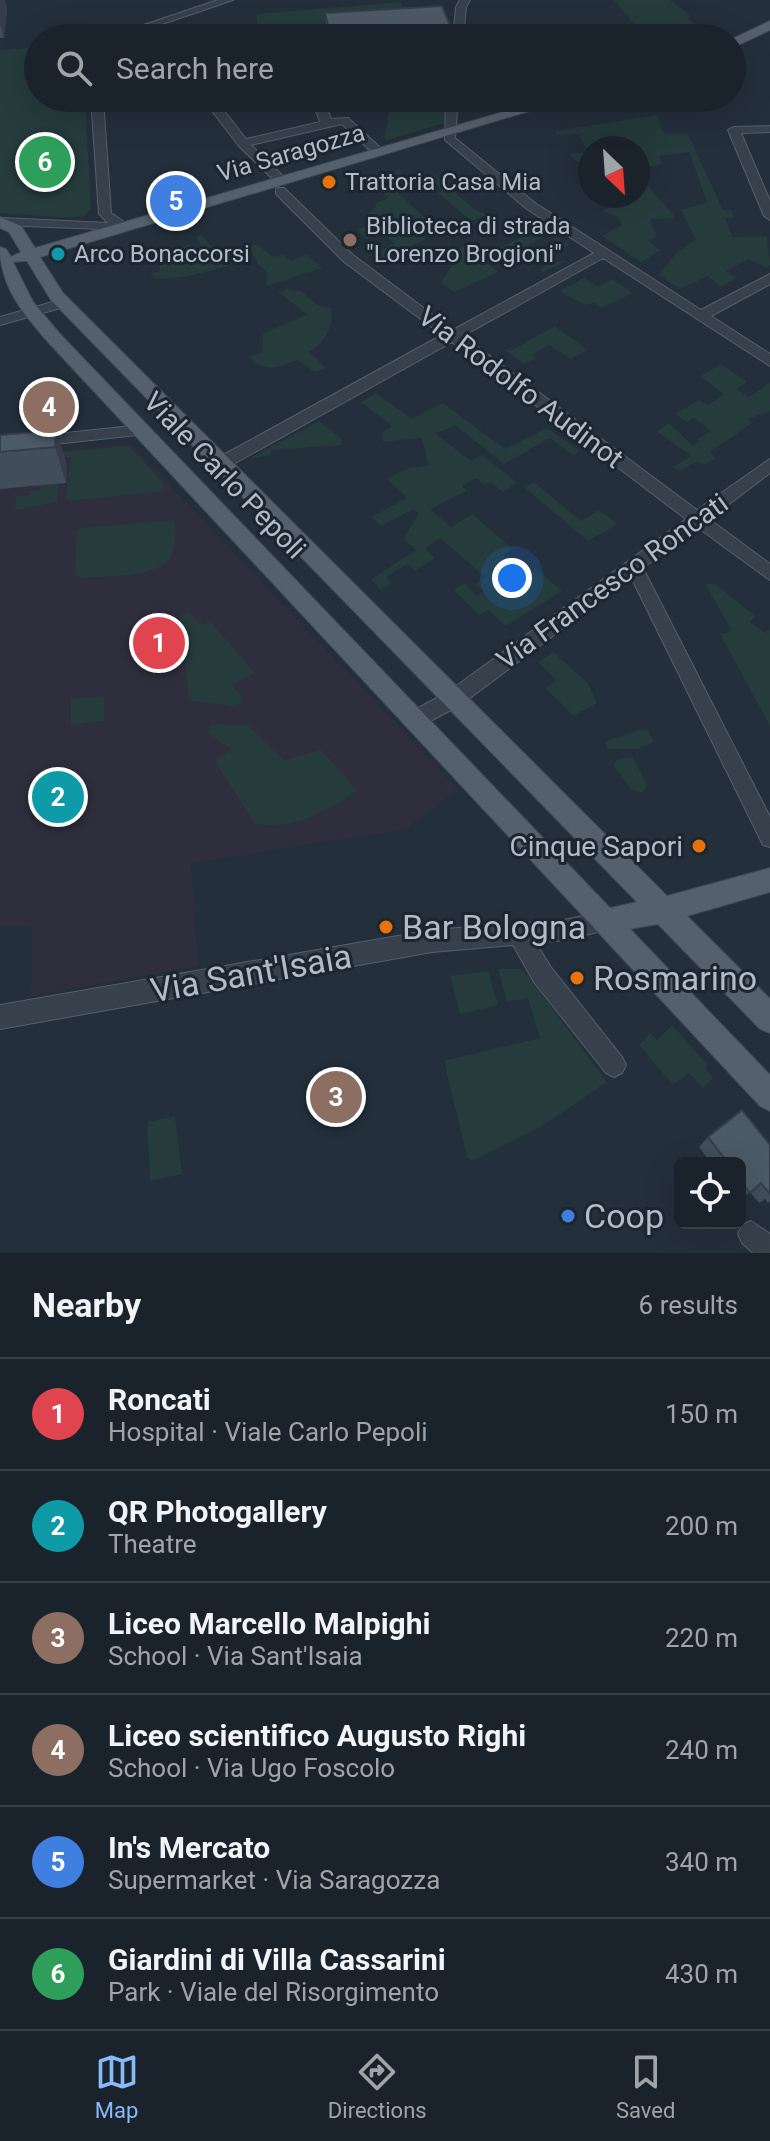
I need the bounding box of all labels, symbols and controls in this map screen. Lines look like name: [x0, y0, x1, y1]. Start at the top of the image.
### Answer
search box: [24, 24, 746, 112]
icon: search: [52, 46, 96, 90]
text: Search here: [116, 51, 274, 86]
street label: Via Saragozza: [214, 119, 368, 187]
pin: 6: [19, 132, 71, 192]
north arrow: [578, 136, 650, 208]
place label: Trattoria Casa Mia: [345, 168, 541, 196]
pin: 5: [150, 171, 202, 231]
marker: Trattoria Casa Mia: [320, 173, 338, 191]
place label: Biblioteca di strada "Lorenzo Brogioni": [366, 212, 571, 268]
marker: Biblioteca di strada "Lorenzo Brogioni": [341, 231, 359, 249]
place label: Arco Bonaccorsi: [74, 240, 250, 268]
marker: Arco Bonaccorsi: [49, 245, 67, 263]
street label: Via Rodolfo Audinot: [412, 300, 630, 475]
pin: 4: [23, 377, 75, 437]
street label: Viale Carlo Pepoli: [137, 385, 312, 565]
street label: Via Francesco Roncati: [490, 486, 734, 676]
your location: [492, 558, 532, 598]
pin: 1: [133, 613, 185, 673]
pin: 2: [32, 767, 84, 827]
place label: Cinque Sapori: [510, 830, 683, 863]
marker: Cinque Sapori: [690, 837, 708, 855]
place label: Bar Bologna: [402, 907, 586, 947]
marker: Bar Bologna: [377, 918, 395, 936]
street label: Via Sant'Isaia: [147, 936, 355, 1010]
place label: Rosmarino: [593, 958, 757, 998]
marker: Rosmarino: [568, 969, 586, 987]
pin: 3: [310, 1067, 362, 1127]
map controls: [674, 1157, 746, 1229]
button: locate: [674, 1157, 746, 1229]
place label: Coop: [584, 1196, 664, 1236]
marker: Coop: [559, 1207, 577, 1225]
text: Nearby: [32, 1285, 141, 1325]
text: 6 results: [639, 1290, 738, 1320]
text: Roncati: [108, 1382, 211, 1417]
text: 1: [51, 1399, 65, 1429]
text: 150 m: [665, 1399, 738, 1429]
text: Hospital · Viale Carlo Pepoli: [108, 1417, 428, 1447]
text: QR Photogallery: [108, 1494, 327, 1529]
text: 2: [51, 1511, 65, 1541]
text: 200 m: [665, 1511, 738, 1541]
text: Theatre: [108, 1529, 197, 1559]
text: Liceo Marcello Malpighi: [108, 1606, 430, 1641]
text: 3: [51, 1623, 65, 1653]
text: 220 m: [665, 1623, 738, 1653]
text: School · Via Sant'Isaia: [108, 1641, 363, 1671]
text: Liceo scientifico Augusto Righi: [108, 1718, 526, 1753]
text: 4: [51, 1735, 65, 1765]
text: 240 m: [665, 1735, 738, 1765]
text: School · Via Ugo Foscolo: [108, 1753, 395, 1783]
text: In's Mercato: [108, 1830, 270, 1865]
text: 5: [51, 1847, 65, 1877]
text: 340 m: [665, 1847, 738, 1877]
text: Supermarket · Via Saragozza: [108, 1865, 440, 1895]
text: Giardini di Villa Cassarini: [108, 1942, 446, 1977]
text: 6: [51, 1959, 65, 1989]
text: 430 m: [665, 1959, 738, 1989]
text: Park · Viale del Risorgimento: [108, 1977, 439, 2007]
tab: Map: [95, 2050, 139, 2123]
tab: Directions: [328, 2050, 427, 2123]
tab: Saved: [616, 2050, 675, 2123]

